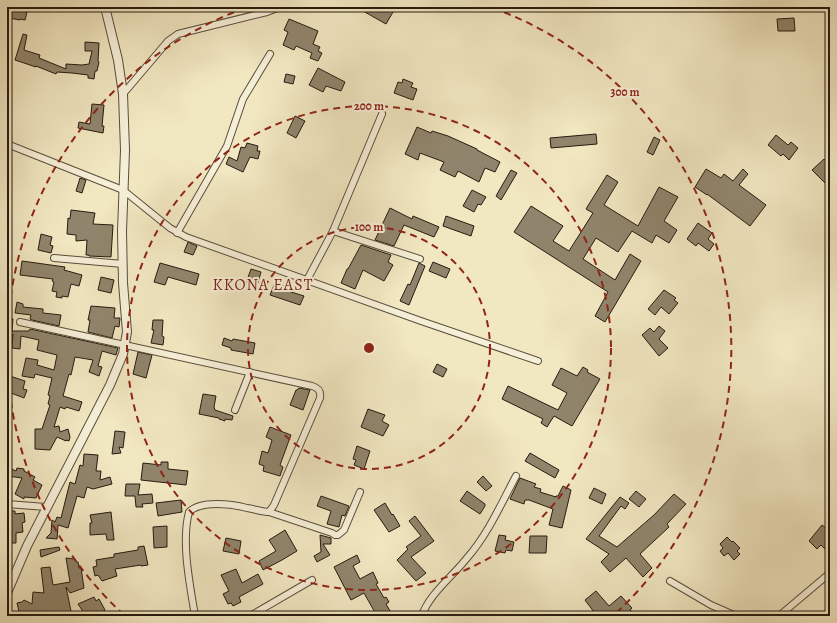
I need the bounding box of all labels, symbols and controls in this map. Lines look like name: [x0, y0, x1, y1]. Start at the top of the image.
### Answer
text: 300 m: [610, 84, 640, 100]
text: 200 m: [354, 98, 384, 114]
text: 100 m: [355, 219, 383, 235]
district label: KKONA EAST: [213, 274, 313, 296]
centre of rings: [362, 341, 376, 355]

